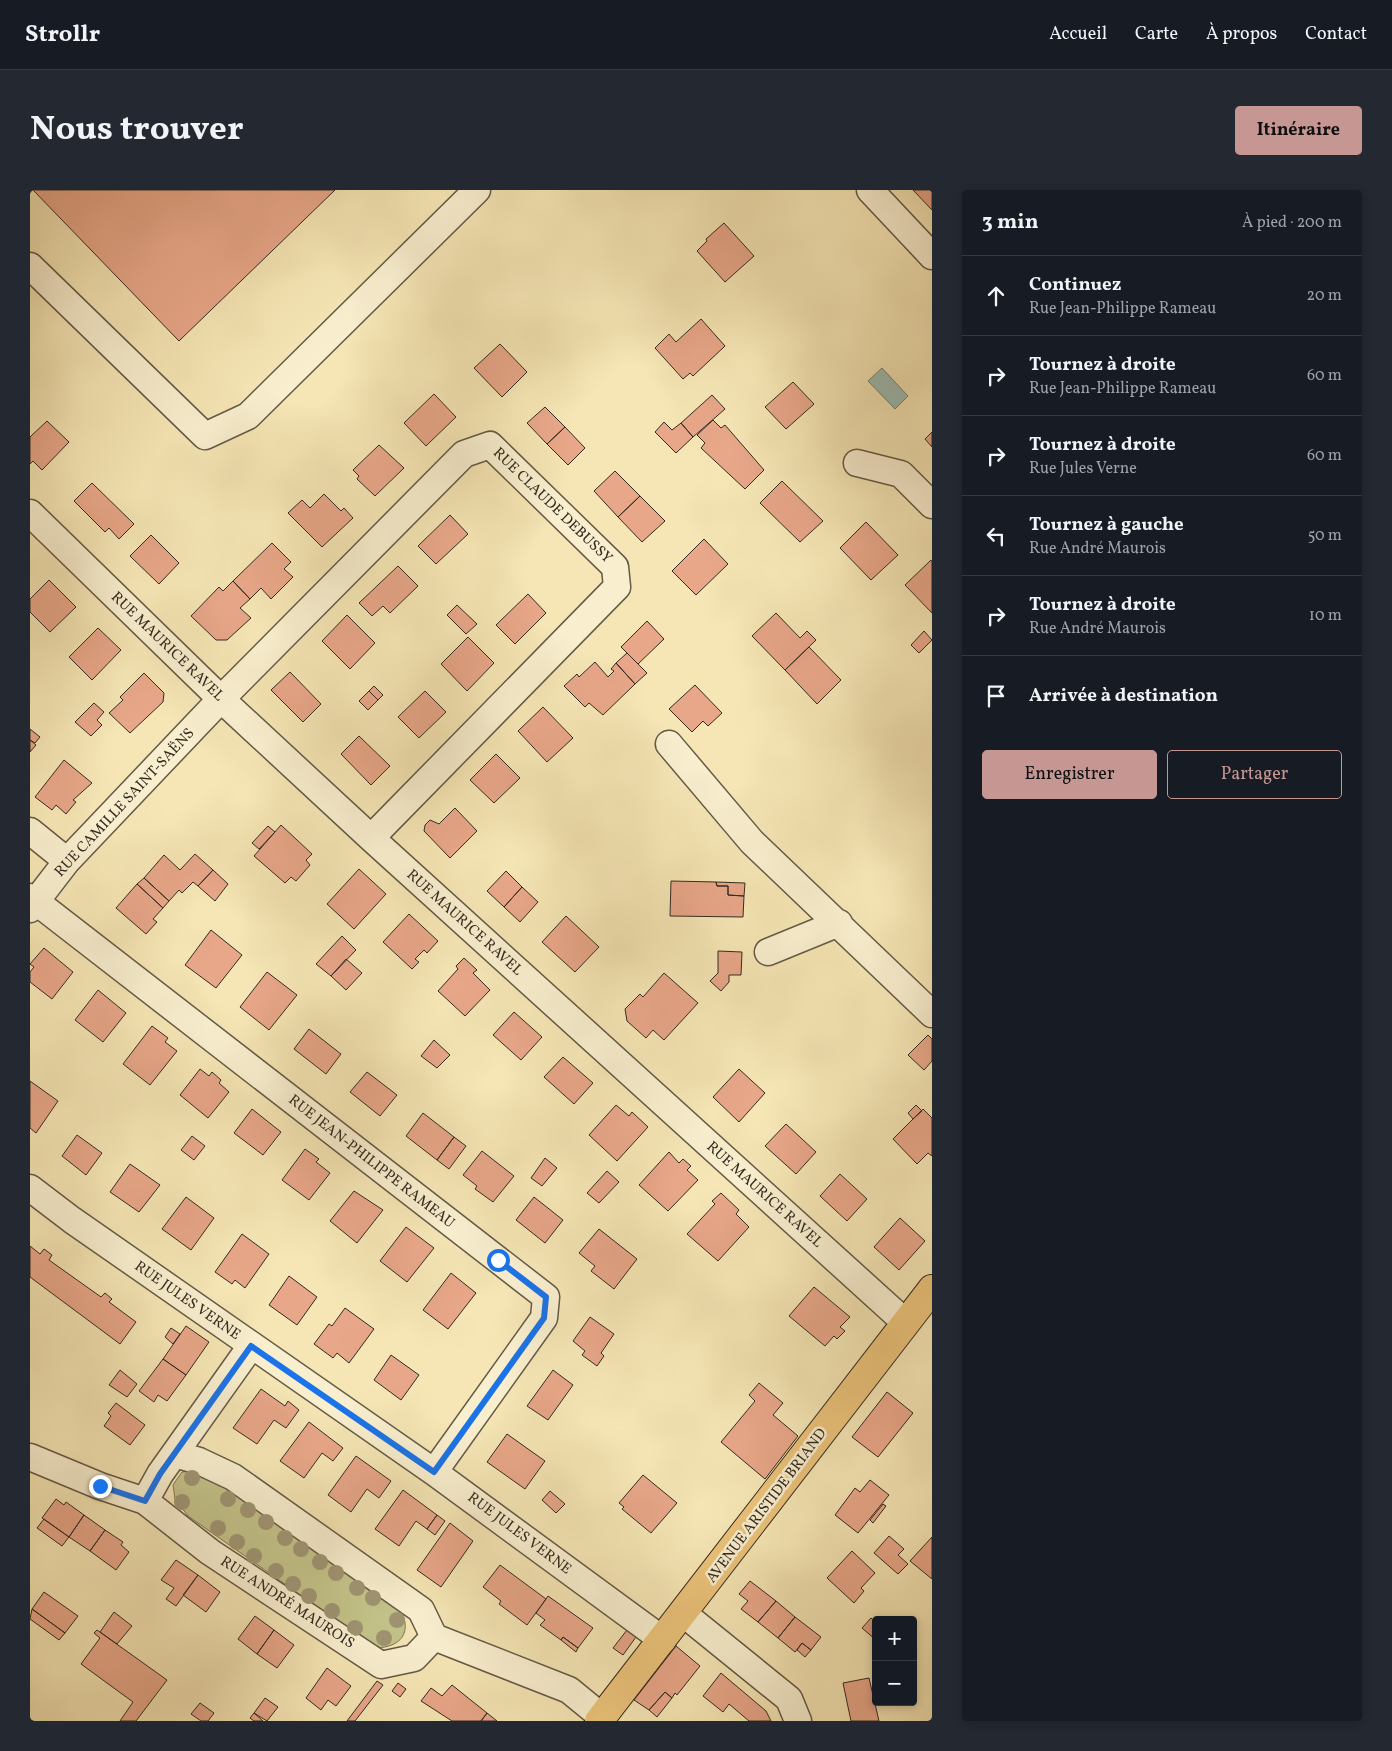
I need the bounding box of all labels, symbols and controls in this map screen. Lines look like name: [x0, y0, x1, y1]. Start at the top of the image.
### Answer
text: Strollr: [25, 18, 100, 52]
text: Accueil: [1049, 22, 1107, 47]
text: Carte: [1135, 22, 1178, 47]
text: À propos: [1206, 22, 1277, 47]
text: Contact: [1305, 22, 1367, 47]
text: Nous trouver: [30, 106, 244, 154]
button: Itinéraire: [1235, 106, 1362, 155]
text: 3 min: [982, 208, 1038, 237]
text: À pied · 200 m: [1242, 212, 1342, 234]
text: Continuez: [1029, 272, 1121, 298]
icon: ahead: [982, 282, 1010, 310]
text: 20 m: [1307, 285, 1342, 307]
text: Rue Jean-Philippe Rameau: [1029, 298, 1216, 320]
text: Tournez à droite: [1029, 352, 1176, 378]
icon: right: [982, 362, 1010, 390]
text: 60 m: [1307, 365, 1342, 387]
text: Rue Jean-Philippe Rameau: [1029, 378, 1216, 400]
text: Tournez à droite: [1029, 432, 1176, 458]
icon: right: [982, 442, 1010, 470]
street label: RUE CLAUDE DEBUSSY: [488, 443, 617, 569]
text: 60 m: [1307, 445, 1342, 467]
text: Rue Jules Verne: [1029, 458, 1137, 480]
text: Tournez à gauche: [1029, 512, 1184, 538]
icon: left: [982, 522, 1010, 550]
text: 50 m: [1308, 525, 1342, 547]
text: Rue André Maurois: [1029, 538, 1166, 560]
street label: RUE MAURICE RAVEL: [106, 587, 229, 707]
text: Tournez à droite: [1029, 592, 1176, 618]
icon: right: [982, 602, 1010, 630]
text: 10 m: [1309, 605, 1342, 627]
text: Rue André Maurois: [1029, 618, 1166, 640]
icon: arrive: [982, 682, 1010, 710]
text: Arrivée à destination: [1029, 683, 1218, 709]
street label: RUE CAMILLE SAINT-SAËNS: [50, 724, 200, 882]
button: Enregistrer: [982, 750, 1157, 799]
button: Partager: [1167, 750, 1342, 799]
street label: RUE MAURICE RAVEL: [401, 865, 527, 981]
street label: RUE JEAN-PHILIPPE RAMEAU: [283, 1090, 459, 1234]
street label: RUE MAURICE RAVEL: [701, 1137, 827, 1253]
route start: [487, 1249, 510, 1272]
street label: RUE JULES VERNE: [130, 1256, 244, 1346]
street label: AVENUE ARISTIDE BRIAND: [702, 1424, 832, 1588]
route end: [89, 1475, 112, 1498]
street label: RUE JULES VERNE: [463, 1488, 575, 1580]
street label: RUE ANDRÉ MAUROIS: [216, 1552, 358, 1654]
map controls: [872, 1616, 917, 1706]
button: +: [872, 1616, 917, 1661]
button: −: [872, 1661, 917, 1706]

